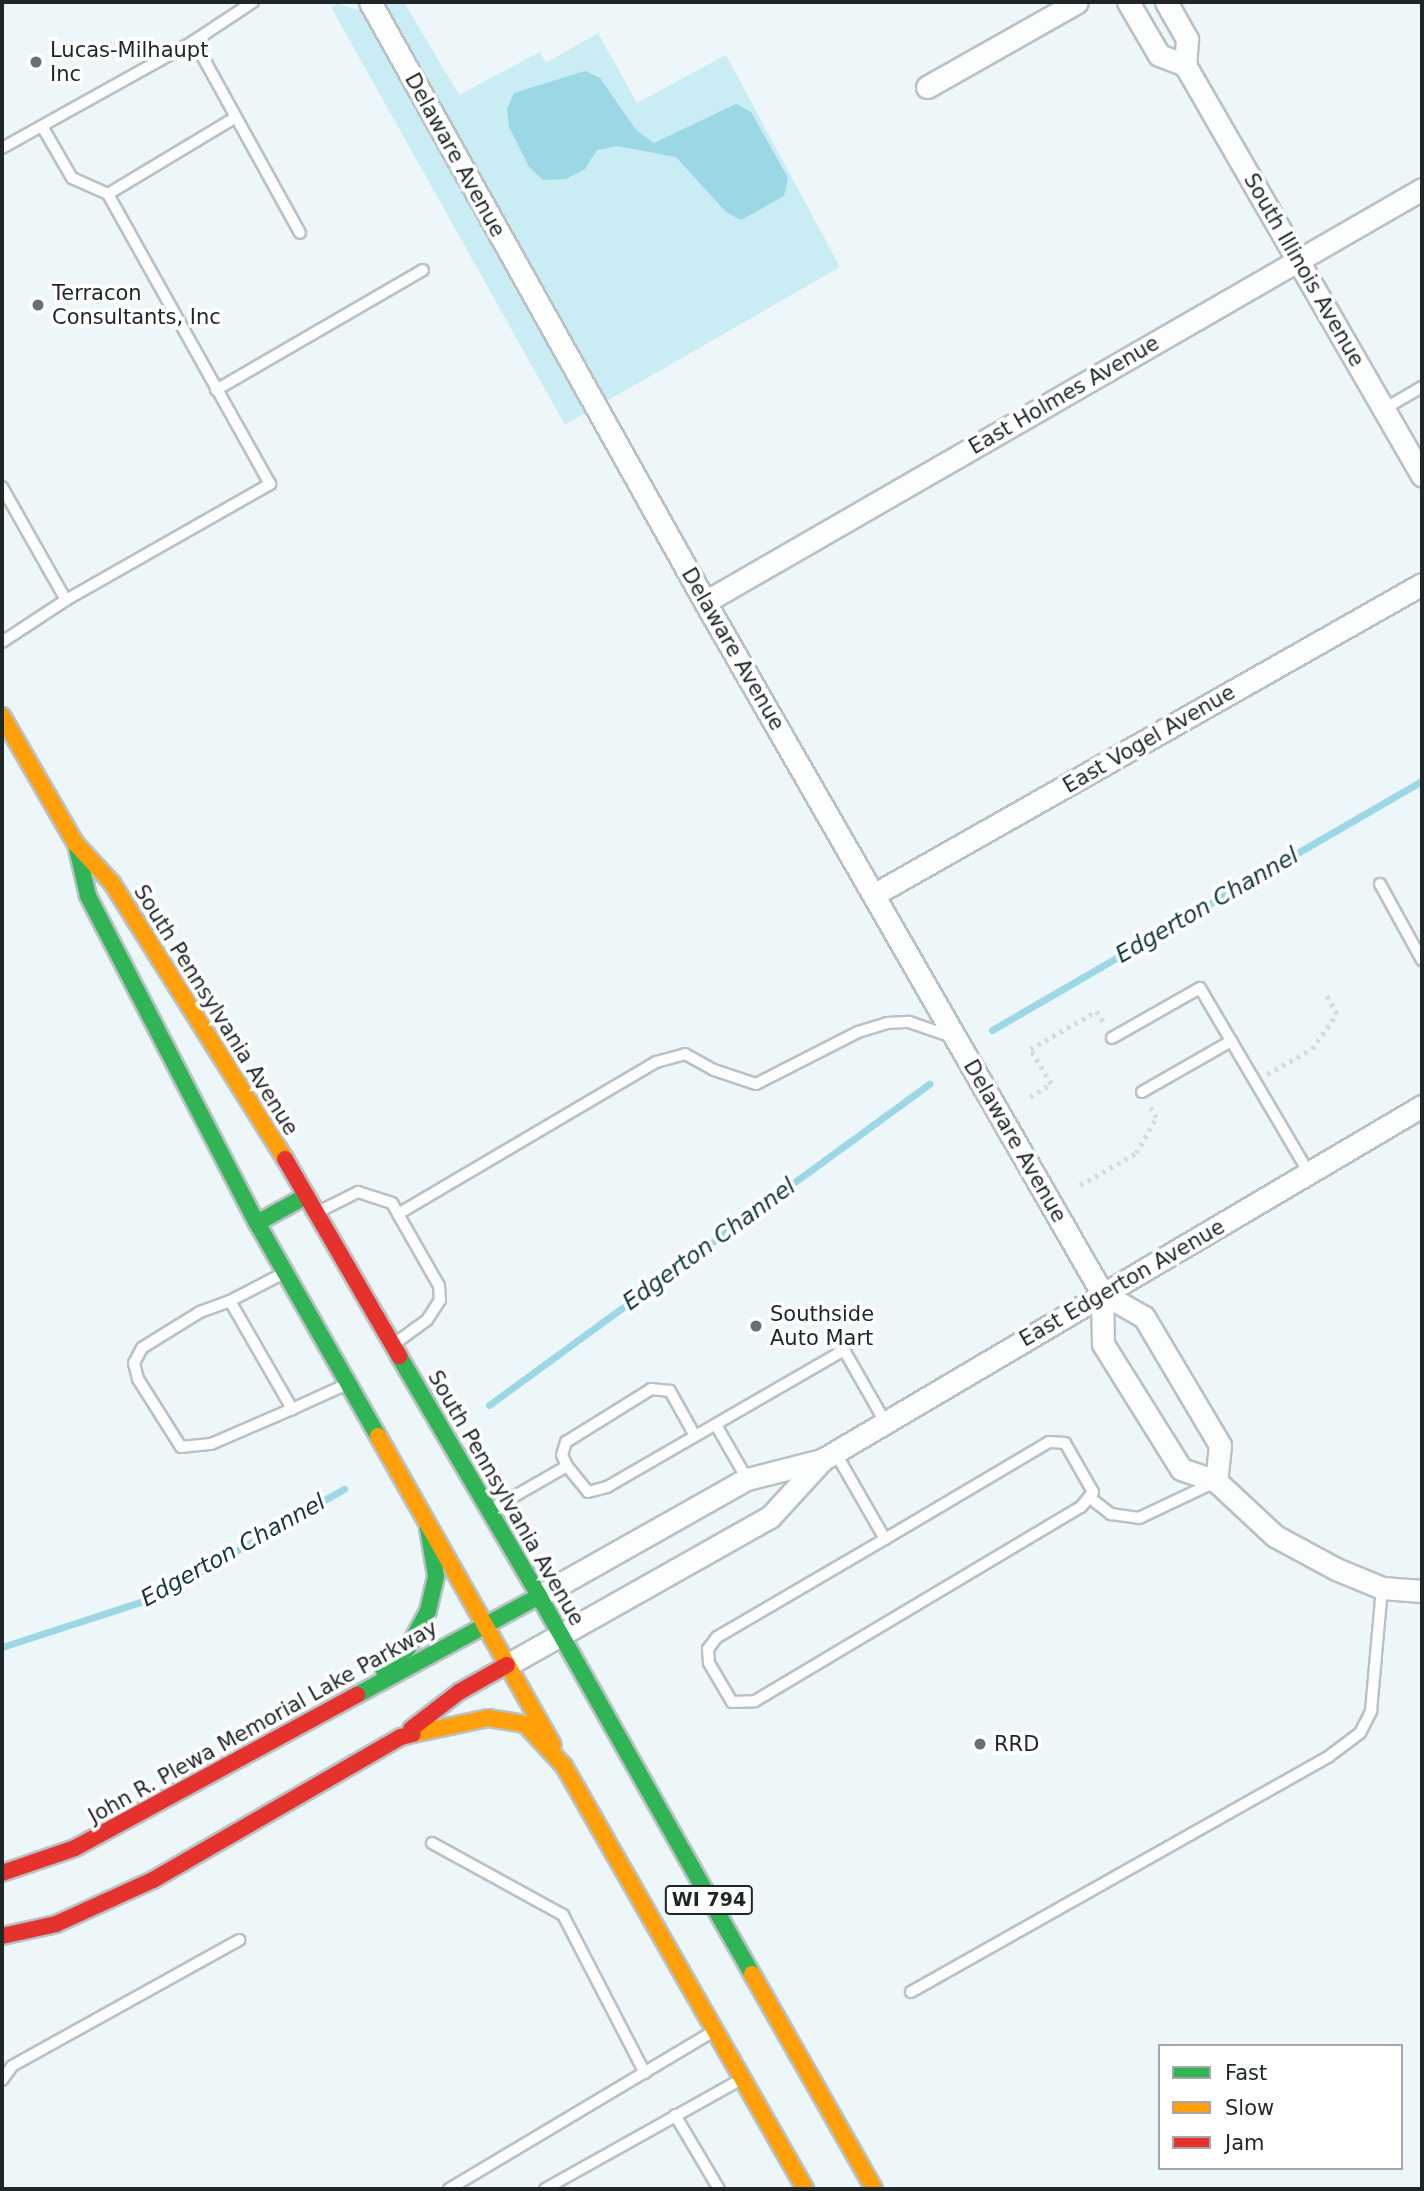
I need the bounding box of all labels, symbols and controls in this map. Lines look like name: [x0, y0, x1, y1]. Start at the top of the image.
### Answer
place label: Lucas-Milhaupt Inc: [50, 37, 208, 87]
marker: Lucas-Milhaupt Inc: [28, 54, 44, 70]
street label: Delaware Avenue: [399, 69, 511, 241]
street label: South Illinois Avenue: [1238, 169, 1370, 371]
place label: Terracon Consultants, Inc: [52, 280, 221, 330]
marker: Terracon Consultants, Inc: [30, 297, 46, 313]
street label: East Holmes Avenue: [964, 330, 1164, 460]
street label: Delaware Avenue: [676, 563, 790, 735]
street label: East Vogel Avenue: [1059, 679, 1239, 799]
water label: Edgerton Channel: [1111, 841, 1303, 969]
street label: South Pennsylvania Avenue: [128, 880, 304, 1140]
street label: Delaware Avenue: [958, 1055, 1072, 1227]
water label: Edgerton Channel: [617, 1172, 801, 1316]
street label: East Edgerton Avenue: [1015, 1214, 1229, 1352]
place label: Southside Auto Mart: [770, 1301, 874, 1351]
marker: Southside Auto Mart: [748, 1318, 764, 1334]
street label: South Pennsylvania Avenue: [422, 1366, 590, 1630]
water label: Edgerton Channel: [136, 1488, 330, 1612]
street label: John R. Plewa Memorial Lake Parkway: [84, 1615, 442, 1829]
place label: RRD: [994, 1731, 1039, 1757]
marker: RRD: [972, 1736, 988, 1752]
road number: WI 794: [664, 1884, 754, 1916]
legend: [1158, 2044, 1403, 2170]
text: Fast: [1225, 2061, 1267, 2085]
text: Slow: [1225, 2096, 1274, 2120]
text: Jam: [1225, 2131, 1265, 2155]

